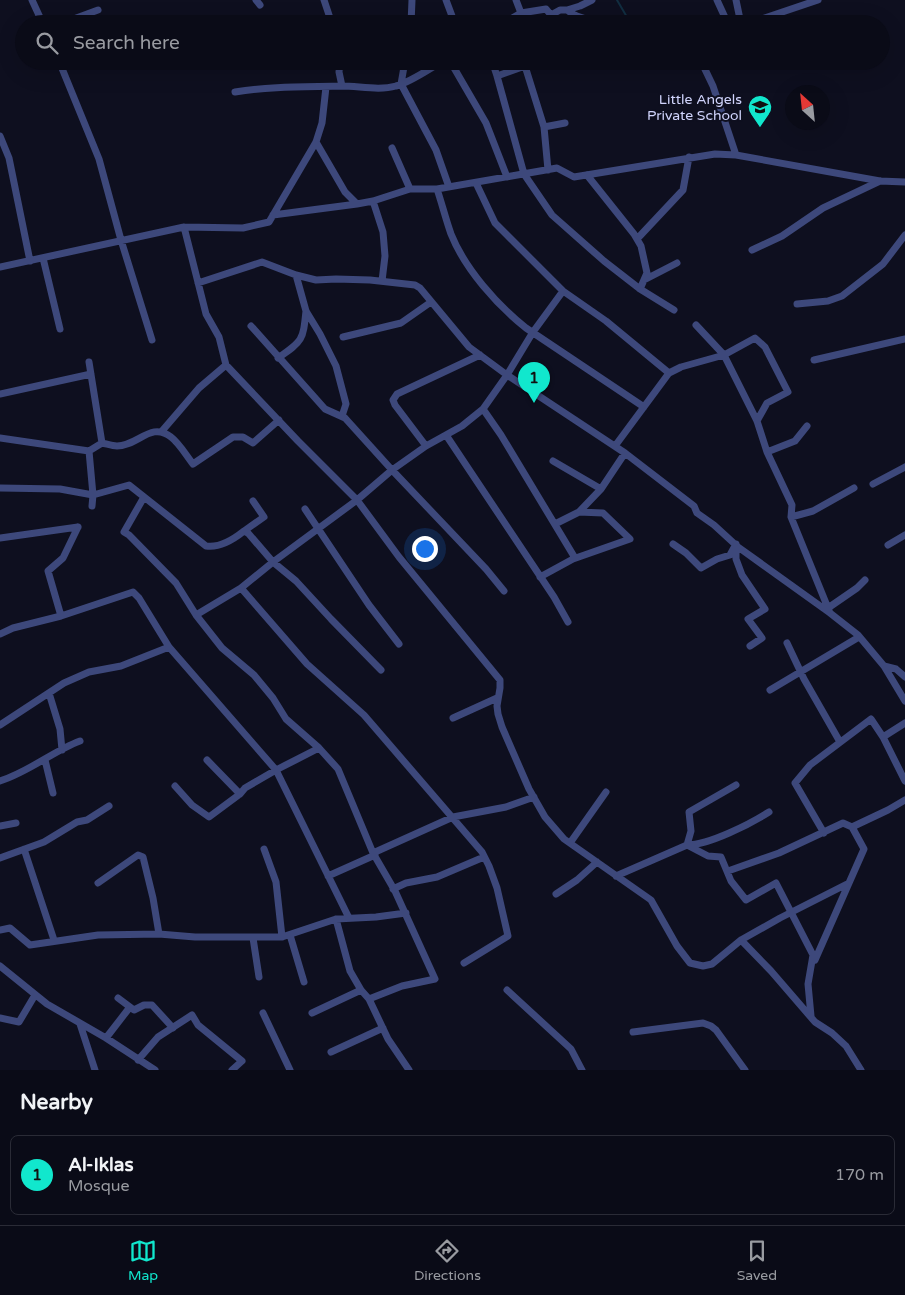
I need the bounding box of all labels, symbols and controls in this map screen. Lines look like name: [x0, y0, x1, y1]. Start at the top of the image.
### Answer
search box: [15, 15, 890, 70]
icon: search: [33, 29, 61, 57]
text: Search here: [73, 32, 180, 54]
north arrow: [785, 85, 830, 130]
place label: Little Angels Private School: [647, 91, 742, 124]
school or university icon: Little Angels Private School: [747, 94, 773, 128]
pin: 1: [518, 362, 550, 403]
your location: [412, 536, 438, 562]
text: Nearby: [20, 1090, 93, 1115]
text: Al-Iklas: [68, 1154, 134, 1176]
text: 1: [32, 1165, 42, 1185]
text: 170 m: [835, 1165, 884, 1185]
text: Mosque: [68, 1176, 130, 1196]
tab: Map: [128, 1237, 158, 1284]
tab: Directions: [414, 1237, 481, 1284]
tab: Saved: [737, 1237, 777, 1284]

